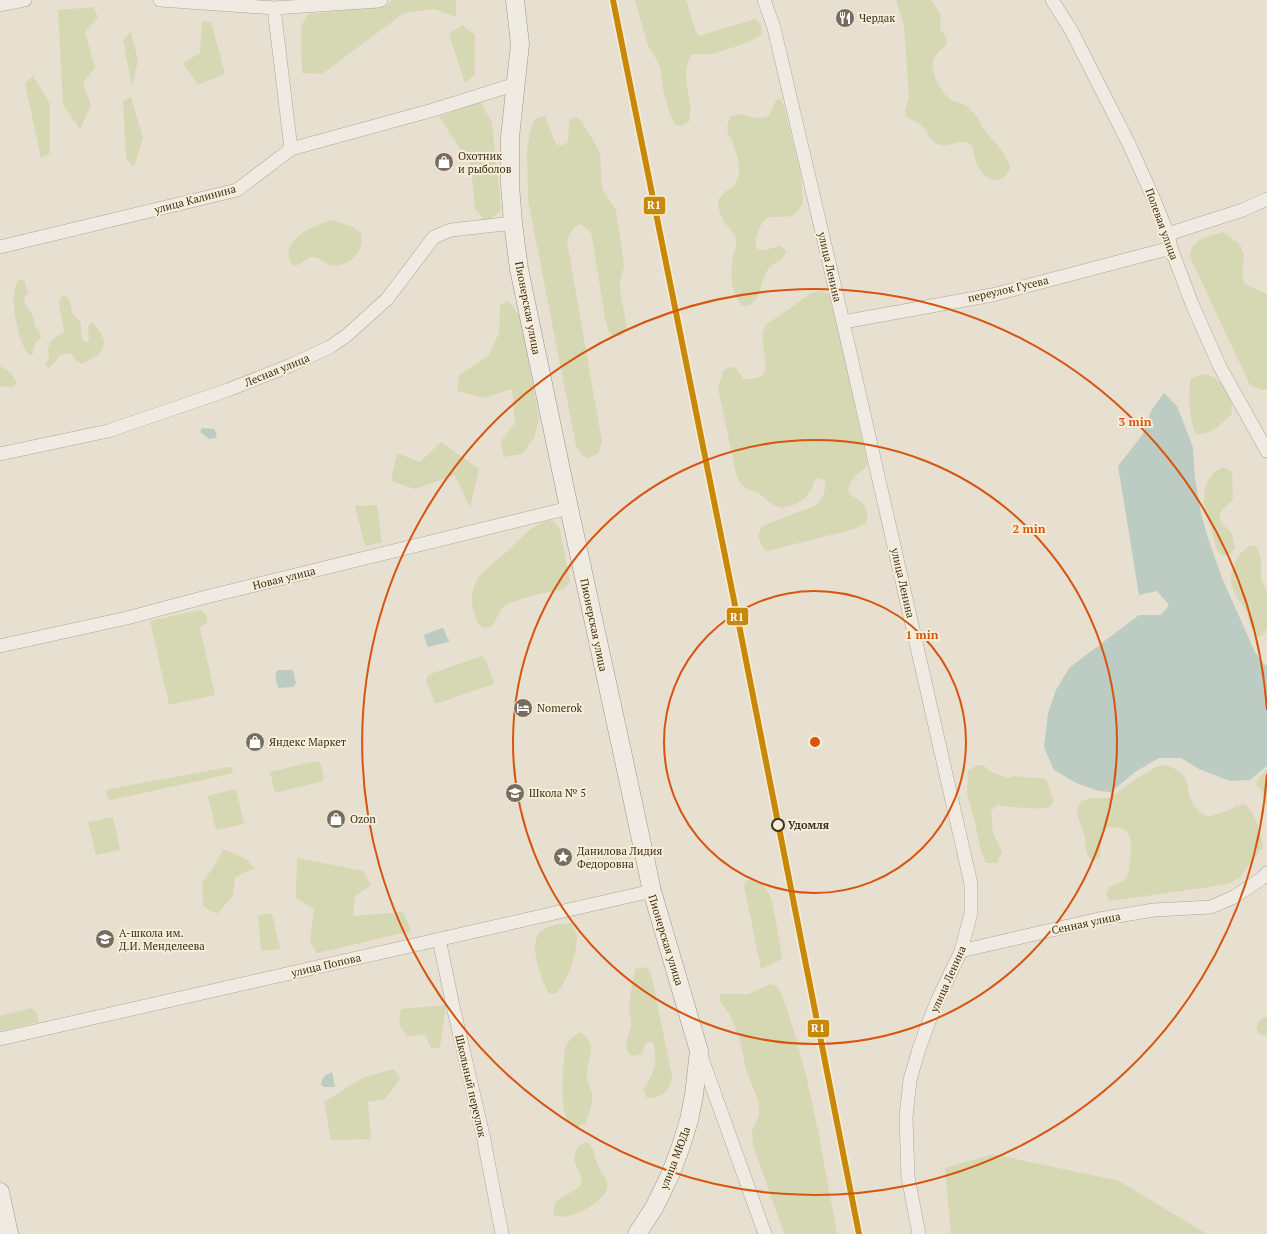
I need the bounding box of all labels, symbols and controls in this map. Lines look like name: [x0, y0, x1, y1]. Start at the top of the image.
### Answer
restaurant icon: Чердак: [834, 7, 856, 29]
place label: Чердак: [859, 11, 895, 25]
place label: Охотник и рыболов: [458, 149, 512, 176]
shop icon: Охотник и рыболов: [433, 151, 455, 173]
street label: улица Калинина: [152, 181, 238, 217]
street label: Полевая улица: [1143, 186, 1182, 262]
line badge: R1: [643, 196, 666, 215]
text: R1: [647, 198, 661, 212]
street label: улица Ленина: [815, 230, 845, 304]
street label: Пионерская улица: [512, 260, 544, 356]
street label: переулок Гусева: [966, 273, 1050, 305]
street label: Лесная улица: [241, 350, 312, 390]
text: 3 min: [1119, 414, 1152, 429]
text: 2 min: [1013, 521, 1046, 536]
street label: улица Ленина: [888, 546, 918, 620]
street label: Новая улица: [251, 563, 317, 593]
street label: Пионерская улица: [577, 577, 611, 673]
line badge: R1: [726, 607, 749, 626]
text: R1: [730, 610, 744, 624]
text: 1 min: [906, 627, 939, 642]
hotel icon: Nomerok: [512, 697, 534, 719]
place label: Nomerok: [537, 701, 582, 715]
shop icon: Яндекс Маркет: [244, 731, 266, 753]
place label: Яндекс Маркет: [269, 735, 347, 749]
centre of rings: [808, 735, 822, 749]
school or university icon: Школа № 5: [504, 782, 526, 804]
place label: Школа № 5: [529, 786, 586, 800]
shop icon: Ozon: [325, 808, 347, 830]
place label: Ozon: [350, 812, 376, 826]
marker: Удомля: [771, 818, 785, 832]
place label: Удомля: [788, 818, 830, 832]
place label: Данилова Лидия Федоровна: [577, 844, 663, 871]
place icon: Данилова Лидия Федоровна: [552, 846, 574, 868]
street label: Пионерская улица: [645, 893, 687, 988]
street label: Сенная улица: [1050, 909, 1122, 937]
place label: А-школа им. Д.И. Менделеева: [119, 926, 205, 953]
school or university icon: А-школа им. Д.И. Менделеева: [94, 928, 116, 950]
street label: улица Ленина: [927, 943, 969, 1015]
street label: улица Попова: [289, 950, 363, 980]
line badge: R1: [807, 1019, 830, 1038]
text: R1: [811, 1021, 825, 1035]
street label: Школьный переулок: [452, 1033, 490, 1139]
street label: улица МЮДа: [656, 1124, 694, 1192]

